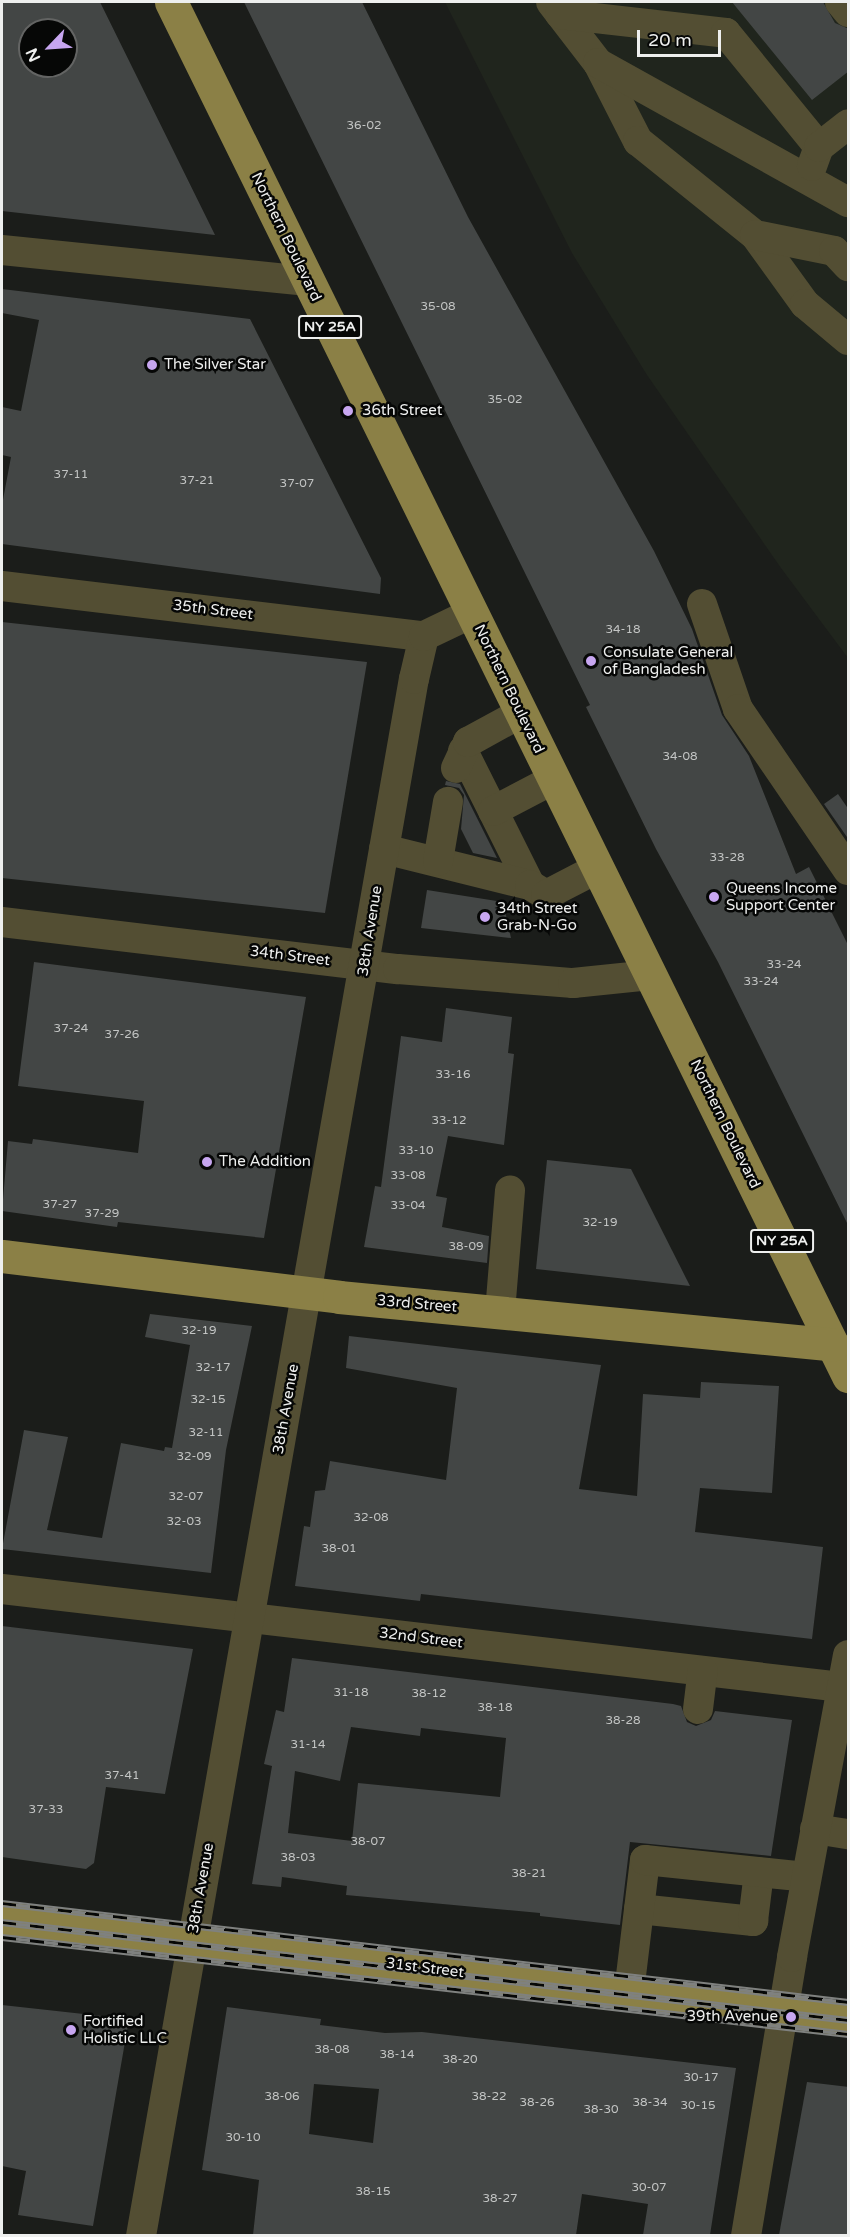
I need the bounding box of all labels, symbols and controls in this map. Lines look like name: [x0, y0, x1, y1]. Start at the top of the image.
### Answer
north arrow: [18, 18, 78, 78]
scale bar: [640, 18, 724, 56]
text: 20 m: [648, 29, 692, 51]
text: N: [22, 45, 45, 65]
house number: 36-02: [346, 119, 382, 133]
street label: Northern Boulevard: [247, 170, 325, 304]
house number: 35-08: [420, 300, 456, 314]
road number: NY 25A: [297, 316, 363, 338]
place label: The Silver Star: [164, 356, 266, 374]
marker: The Silver Star: [145, 358, 159, 372]
house number: 35-02: [487, 393, 523, 407]
marker: 36th Street: [339, 402, 357, 420]
place label: 36th Street: [362, 402, 442, 420]
house number: 37-11: [54, 468, 88, 482]
house number: 37-21: [180, 474, 214, 488]
house number: 37-07: [280, 477, 314, 491]
street label: 35th Street: [172, 596, 254, 624]
street label: Northern Boulevard: [470, 622, 548, 756]
house number: 34-18: [605, 623, 641, 637]
place label: Consulate General of Bangladesh: [603, 643, 733, 678]
marker: Consulate General of Bangladesh: [584, 654, 598, 668]
house number: 34-08: [662, 750, 698, 764]
house number: 33-28: [709, 851, 745, 865]
place label: Queens Income Support Center: [726, 879, 837, 914]
street label: 38th Avenue: [354, 885, 386, 977]
marker: Queens Income Support Center: [707, 890, 721, 904]
place label: 34th Street Grab-N-Go: [497, 899, 577, 934]
marker: 34th Street Grab-N-Go: [478, 910, 492, 924]
street label: 34th Street: [249, 942, 331, 970]
house number: 33-24: [766, 958, 802, 972]
house number: 33-24: [743, 975, 779, 989]
house number: 37-24: [54, 1022, 88, 1036]
house number: 37-26: [105, 1028, 139, 1042]
street label: Northern Boulevard: [686, 1057, 764, 1191]
house number: 33-16: [435, 1068, 471, 1082]
house number: 33-12: [431, 1114, 467, 1128]
house number: 33-10: [398, 1144, 434, 1158]
place label: The Addition: [219, 1153, 311, 1171]
marker: The Addition: [200, 1155, 214, 1169]
house number: 33-08: [390, 1169, 426, 1183]
house number: 37-27: [43, 1198, 77, 1212]
house number: 33-04: [390, 1199, 426, 1213]
house number: 37-29: [85, 1207, 119, 1221]
house number: 32-19: [582, 1216, 618, 1230]
road number: NY 25A: [749, 1230, 815, 1252]
house number: 38-09: [448, 1240, 484, 1254]
street label: 33rd Street: [376, 1292, 458, 1316]
house number: 32-19: [181, 1324, 217, 1338]
house number: 32-17: [195, 1361, 231, 1375]
street label: 38th Avenue: [269, 1362, 303, 1456]
house number: 32-15: [190, 1393, 226, 1407]
house number: 32-11: [188, 1426, 224, 1440]
house number: 32-09: [176, 1450, 212, 1464]
house number: 32-07: [168, 1490, 204, 1504]
house number: 32-08: [353, 1511, 389, 1525]
house number: 32-03: [166, 1515, 202, 1529]
house number: 38-01: [321, 1542, 357, 1556]
street label: 32nd Street: [378, 1624, 464, 1652]
house number: 31-18: [333, 1686, 369, 1700]
house number: 38-12: [411, 1687, 447, 1701]
house number: 38-18: [477, 1701, 513, 1715]
house number: 38-28: [605, 1714, 641, 1728]
house number: 31-14: [290, 1738, 326, 1752]
house number: 37-41: [105, 1769, 139, 1783]
house number: 37-33: [29, 1803, 63, 1817]
house number: 38-07: [350, 1835, 386, 1849]
street label: 38th Avenue: [184, 1841, 218, 1935]
house number: 38-03: [280, 1851, 316, 1865]
house number: 38-21: [511, 1867, 547, 1881]
street label: 31st Street: [385, 1954, 465, 1982]
place label: 39th Avenue: [687, 2008, 778, 2026]
marker: 39th Avenue: [782, 2008, 800, 2026]
place label: Fortified Holistic LLC: [83, 2012, 167, 2047]
marker: Fortified Holistic LLC: [64, 2023, 78, 2037]
house number: 38-08: [314, 2043, 350, 2057]
house number: 38-14: [379, 2048, 415, 2062]
house number: 38-20: [442, 2053, 478, 2067]
house number: 30-17: [683, 2071, 719, 2085]
house number: 38-06: [264, 2090, 300, 2104]
house number: 38-22: [471, 2090, 507, 2104]
house number: 38-26: [519, 2096, 555, 2110]
house number: 38-34: [632, 2096, 668, 2110]
house number: 30-15: [680, 2099, 716, 2113]
house number: 38-30: [583, 2103, 619, 2117]
house number: 30-10: [225, 2131, 261, 2145]
house number: 30-07: [631, 2181, 667, 2195]
house number: 38-15: [355, 2185, 391, 2199]
house number: 38-27: [482, 2192, 518, 2206]

